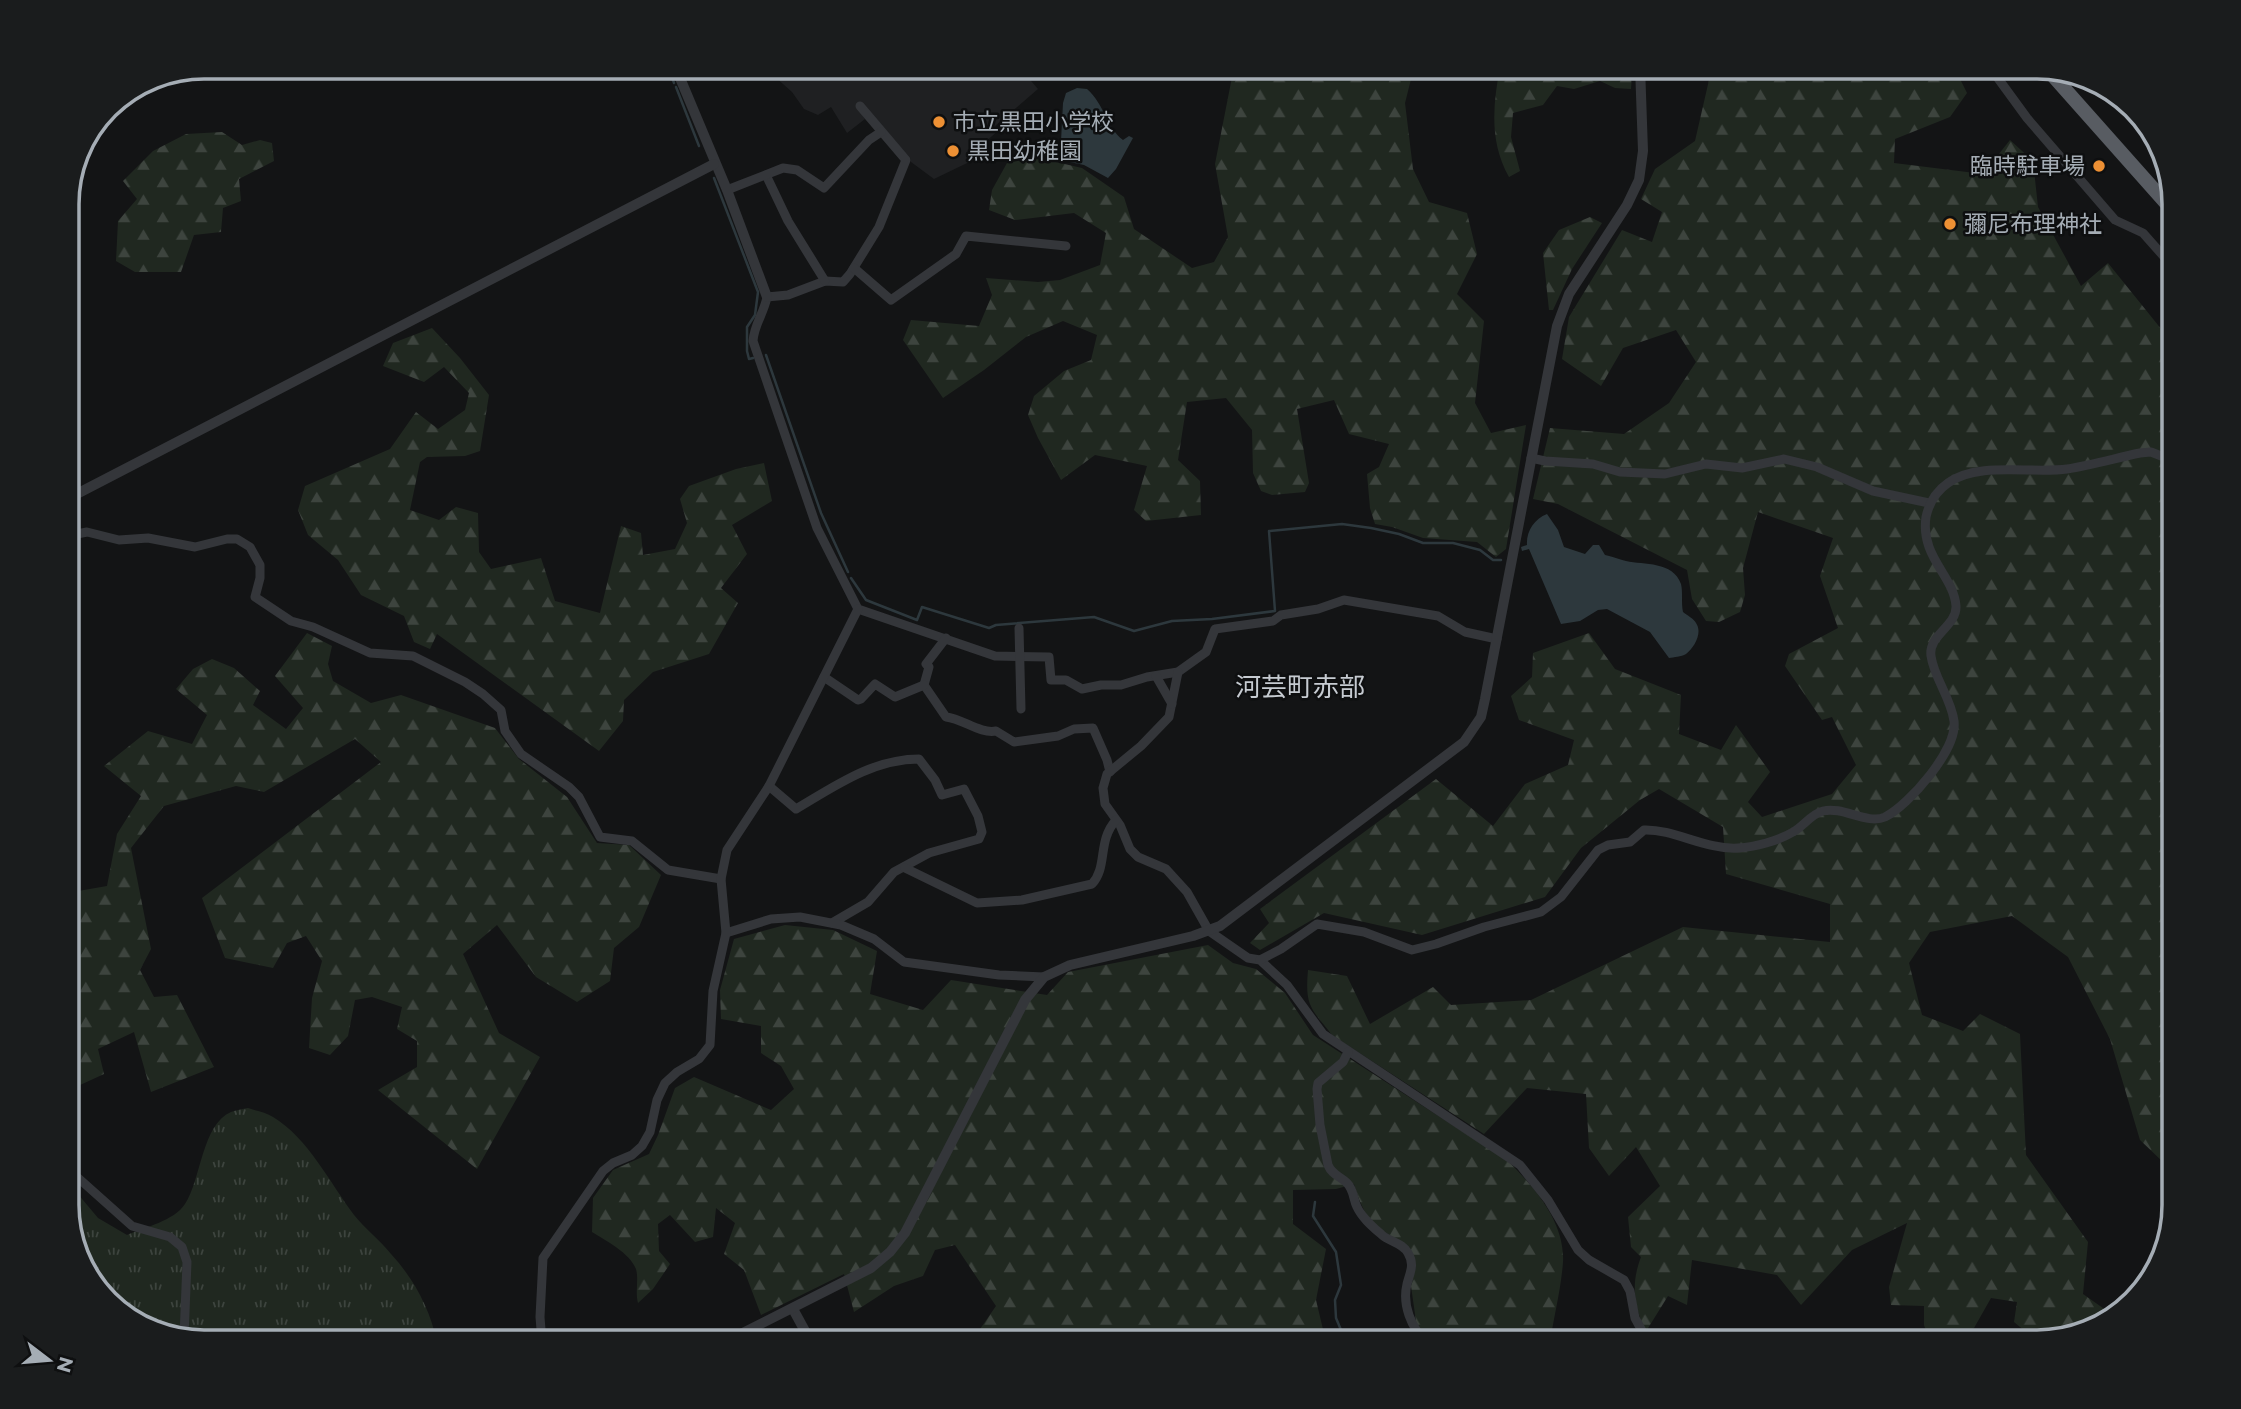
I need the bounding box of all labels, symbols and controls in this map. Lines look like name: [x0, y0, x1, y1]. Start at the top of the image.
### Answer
place label: 市立黒田小学校: [953, 108, 1114, 136]
marker: 市立黒田小学校: [931, 114, 947, 130]
place label: 黒田幼稚園: [967, 137, 1082, 165]
marker: 黒田幼稚園: [945, 143, 961, 159]
place label: 臨時駐車場: [1970, 152, 2085, 180]
marker: 臨時駐車場: [2091, 158, 2107, 174]
place label: 彌尼布理神社: [1964, 210, 2102, 238]
marker: 彌尼布理神社: [1942, 216, 1958, 232]
district label: 河芸町赤部: [1235, 671, 1365, 703]
north arrow: [14, 1325, 84, 1395]
text: N: [52, 1354, 78, 1375]

